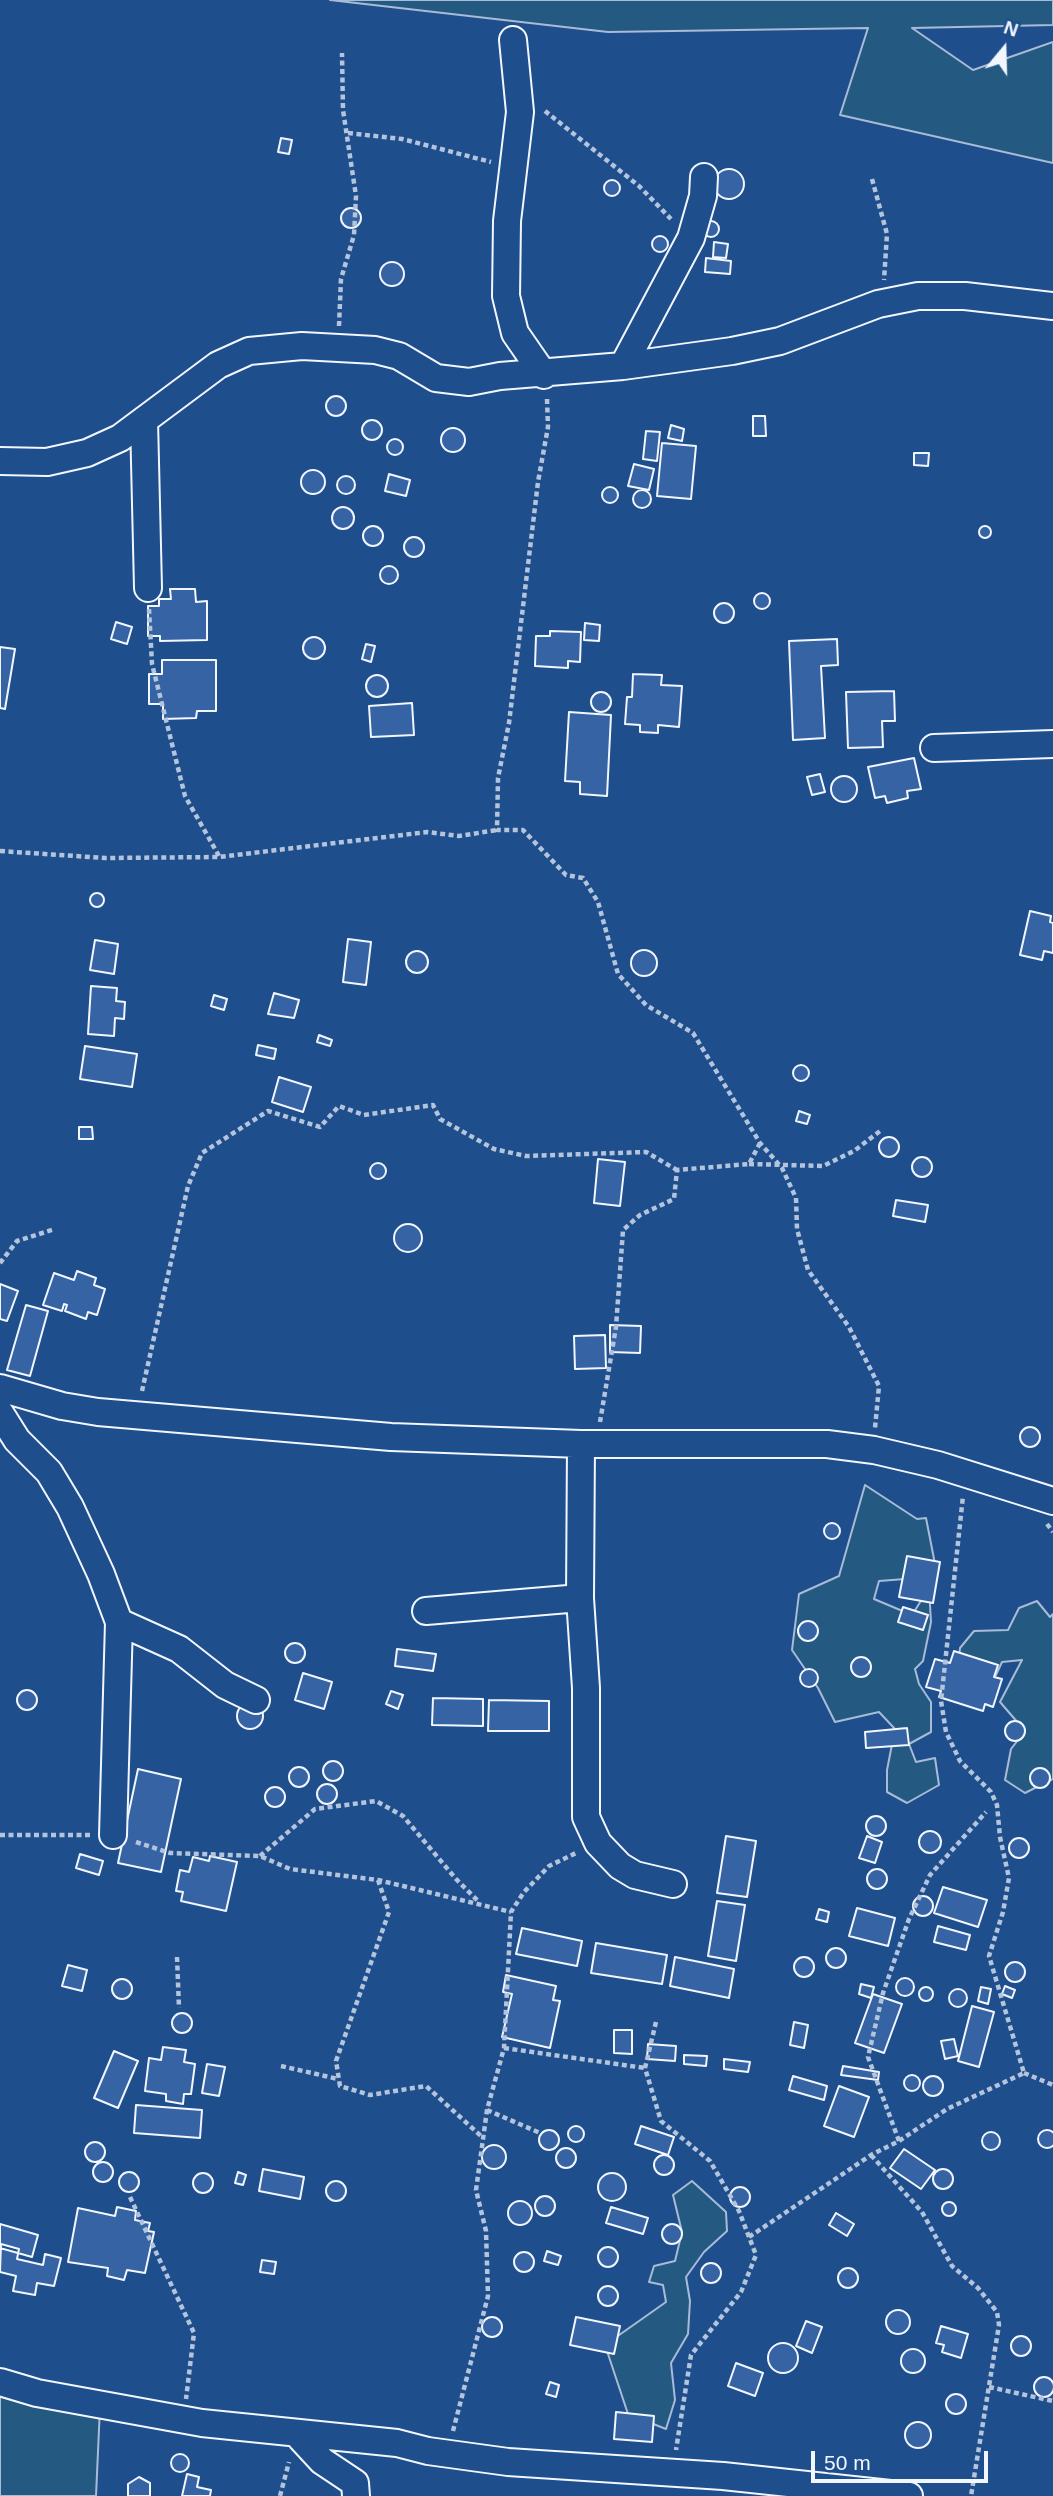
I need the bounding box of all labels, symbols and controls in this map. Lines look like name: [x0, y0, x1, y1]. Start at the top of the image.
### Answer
north arrow: [969, 14, 1039, 84]
text: N: [1001, 17, 1021, 41]
scale bar: [815, 2436, 992, 2480]
text: 50 m: [824, 2451, 871, 2474]

